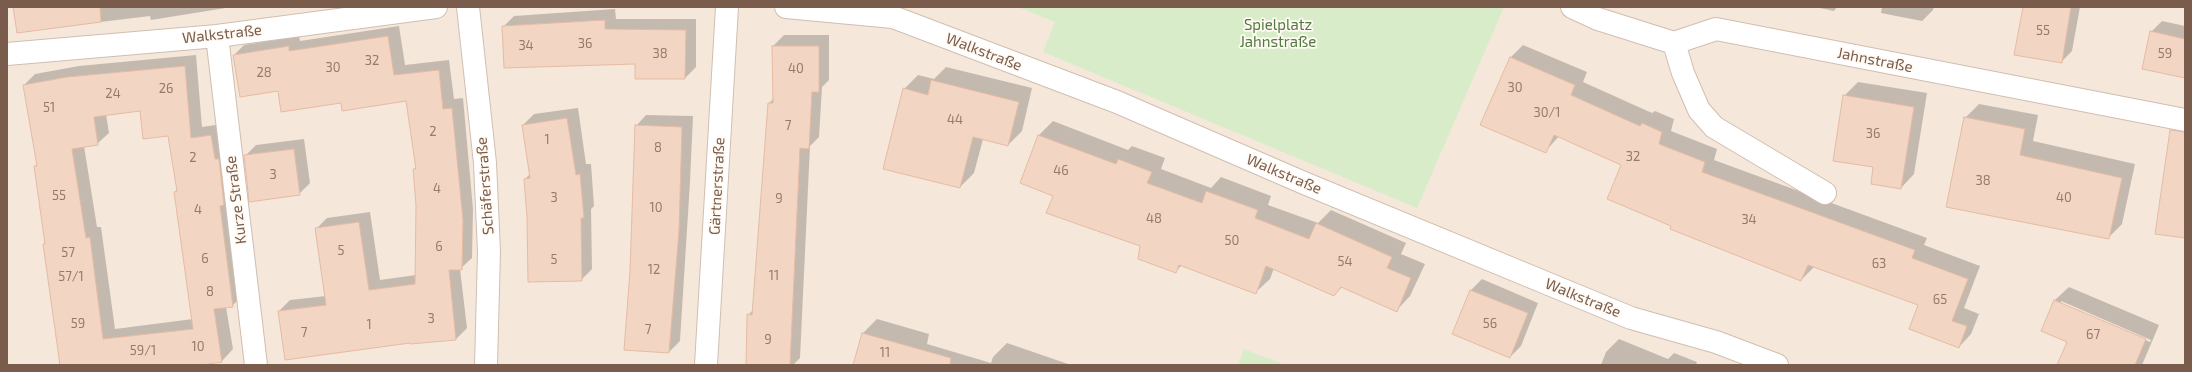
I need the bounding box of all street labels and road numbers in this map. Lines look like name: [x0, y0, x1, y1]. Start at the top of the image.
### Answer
street label: Walkstraße: [181, 21, 263, 47]
street label: Walkstraße: [943, 29, 1025, 75]
street label: Jahnstraße: [1836, 44, 1914, 76]
street label: Schäferstraße: [473, 136, 497, 236]
street label: Gärtnerstraße: [705, 137, 729, 235]
street label: Walkstraße: [1244, 150, 1324, 198]
street label: Kurze Straße: [222, 155, 250, 245]
street label: Walkstraße: [1542, 275, 1624, 321]

